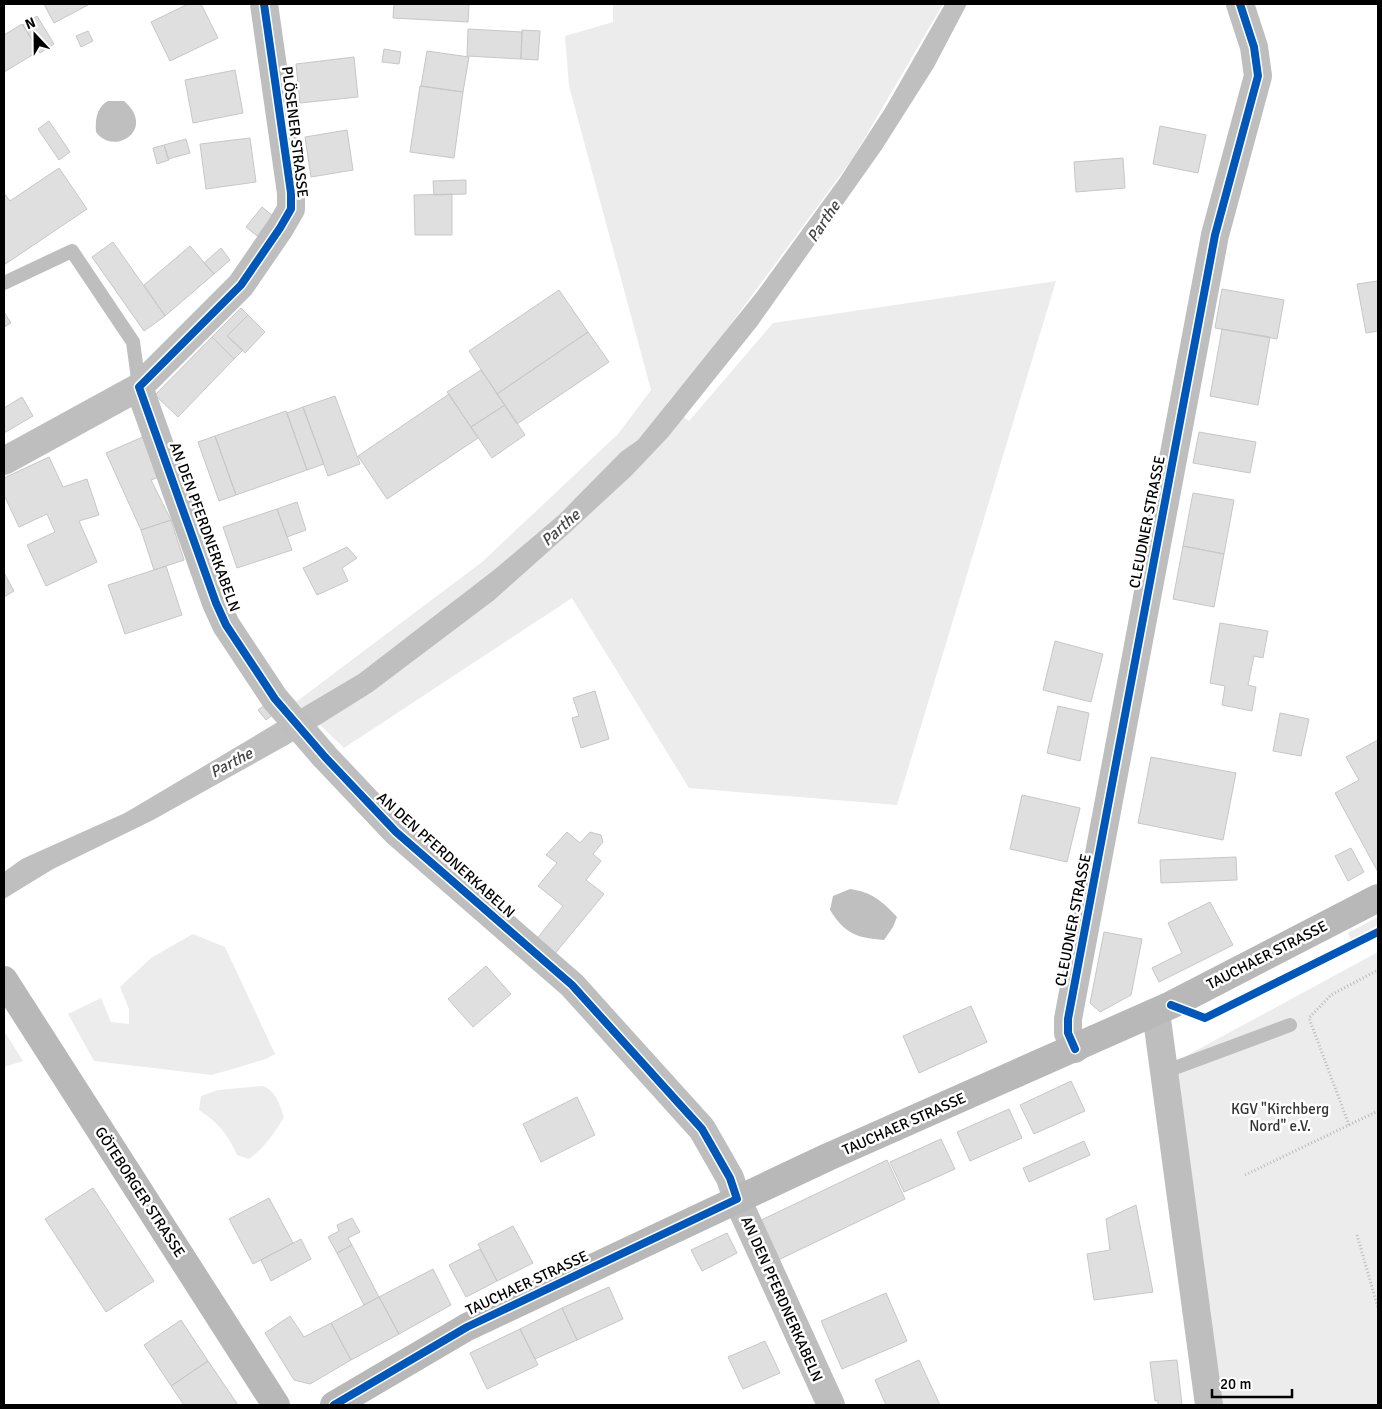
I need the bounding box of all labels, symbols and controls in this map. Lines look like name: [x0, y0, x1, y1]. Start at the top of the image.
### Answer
north arrow: [10, 10, 60, 60]
text: N: [23, 14, 38, 33]
street label: PLÖSENER STRASSE: [278, 65, 312, 199]
water label: Parthe: [803, 196, 845, 246]
street label: AN DEN PFERDNERKABELN: [166, 440, 244, 614]
street label: CLEUDNER STRASSE: [1125, 454, 1169, 590]
water label: Parthe: [537, 504, 585, 550]
water label: Parthe: [207, 743, 257, 782]
street label: AN DEN PFERDNERKABELN: [373, 788, 519, 922]
street label: CLEUDNER STRASSE: [1051, 852, 1095, 988]
street label: TAUCHAER STRASSE: [1204, 917, 1330, 993]
street label: TAUCHAER STRASSE: [840, 1089, 968, 1159]
park label: KGV "Kirchberg Nord" e.V.: [1231, 1100, 1329, 1135]
street label: GÖTEBORGER STRASSE: [91, 1123, 189, 1261]
street label: AN DEN PFERDNERKABELN: [737, 1213, 827, 1385]
street label: TAUCHAER STRASSE: [463, 1247, 591, 1319]
scale bar: [1212, 1366, 1292, 1398]
text: 20 m: [1220, 1375, 1251, 1393]

